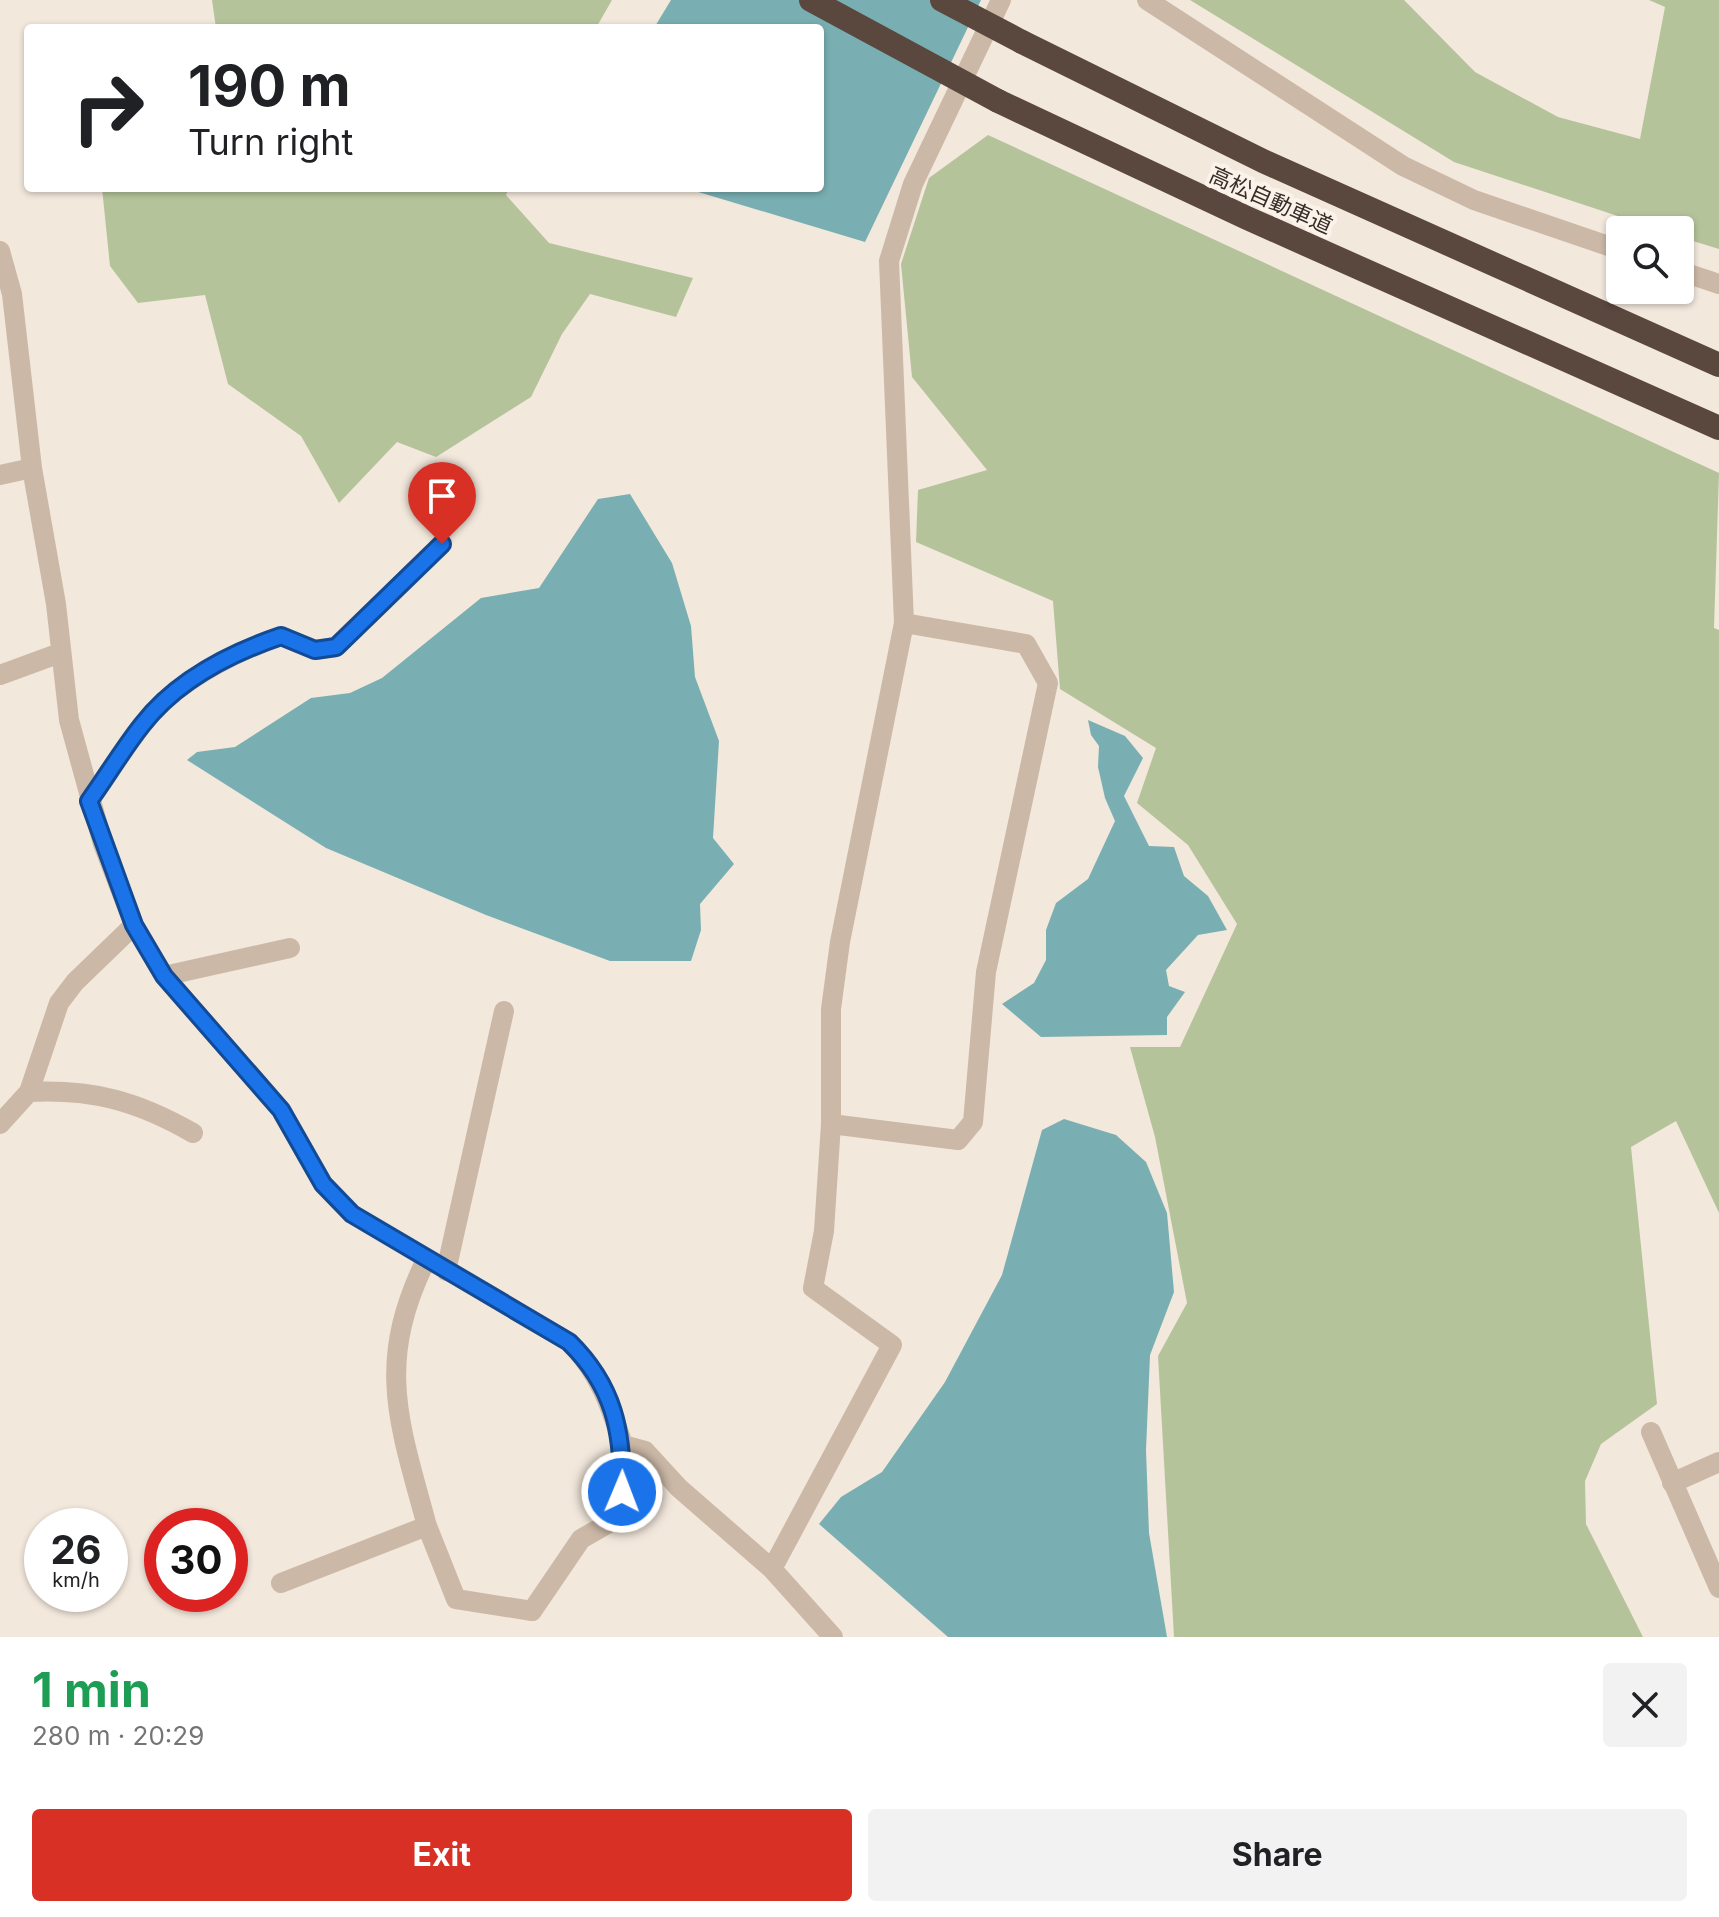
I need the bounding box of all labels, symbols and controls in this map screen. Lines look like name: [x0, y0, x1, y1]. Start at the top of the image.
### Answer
text: 190 m: [188, 52, 351, 120]
icon: right: [56, 56, 160, 160]
text: Turn right: [188, 120, 353, 164]
street label: 高松自動車道: [1205, 161, 1337, 239]
map controls: [1606, 216, 1694, 304]
button: search: [1606, 216, 1694, 304]
pin: [408, 462, 476, 544]
icon: arrive: [420, 474, 464, 518]
position arrow: [580, 1450, 664, 1534]
speed limit sign: 30: [144, 1508, 248, 1612]
text: 26: [50, 1525, 102, 1574]
text: km/h: [52, 1568, 100, 1592]
text: 1 min: [32, 1660, 151, 1719]
button: close: [1603, 1663, 1687, 1747]
text: 280 m · 20:29: [32, 1720, 204, 1751]
button: Exit: [32, 1809, 852, 1901]
button: Share: [868, 1809, 1687, 1901]

